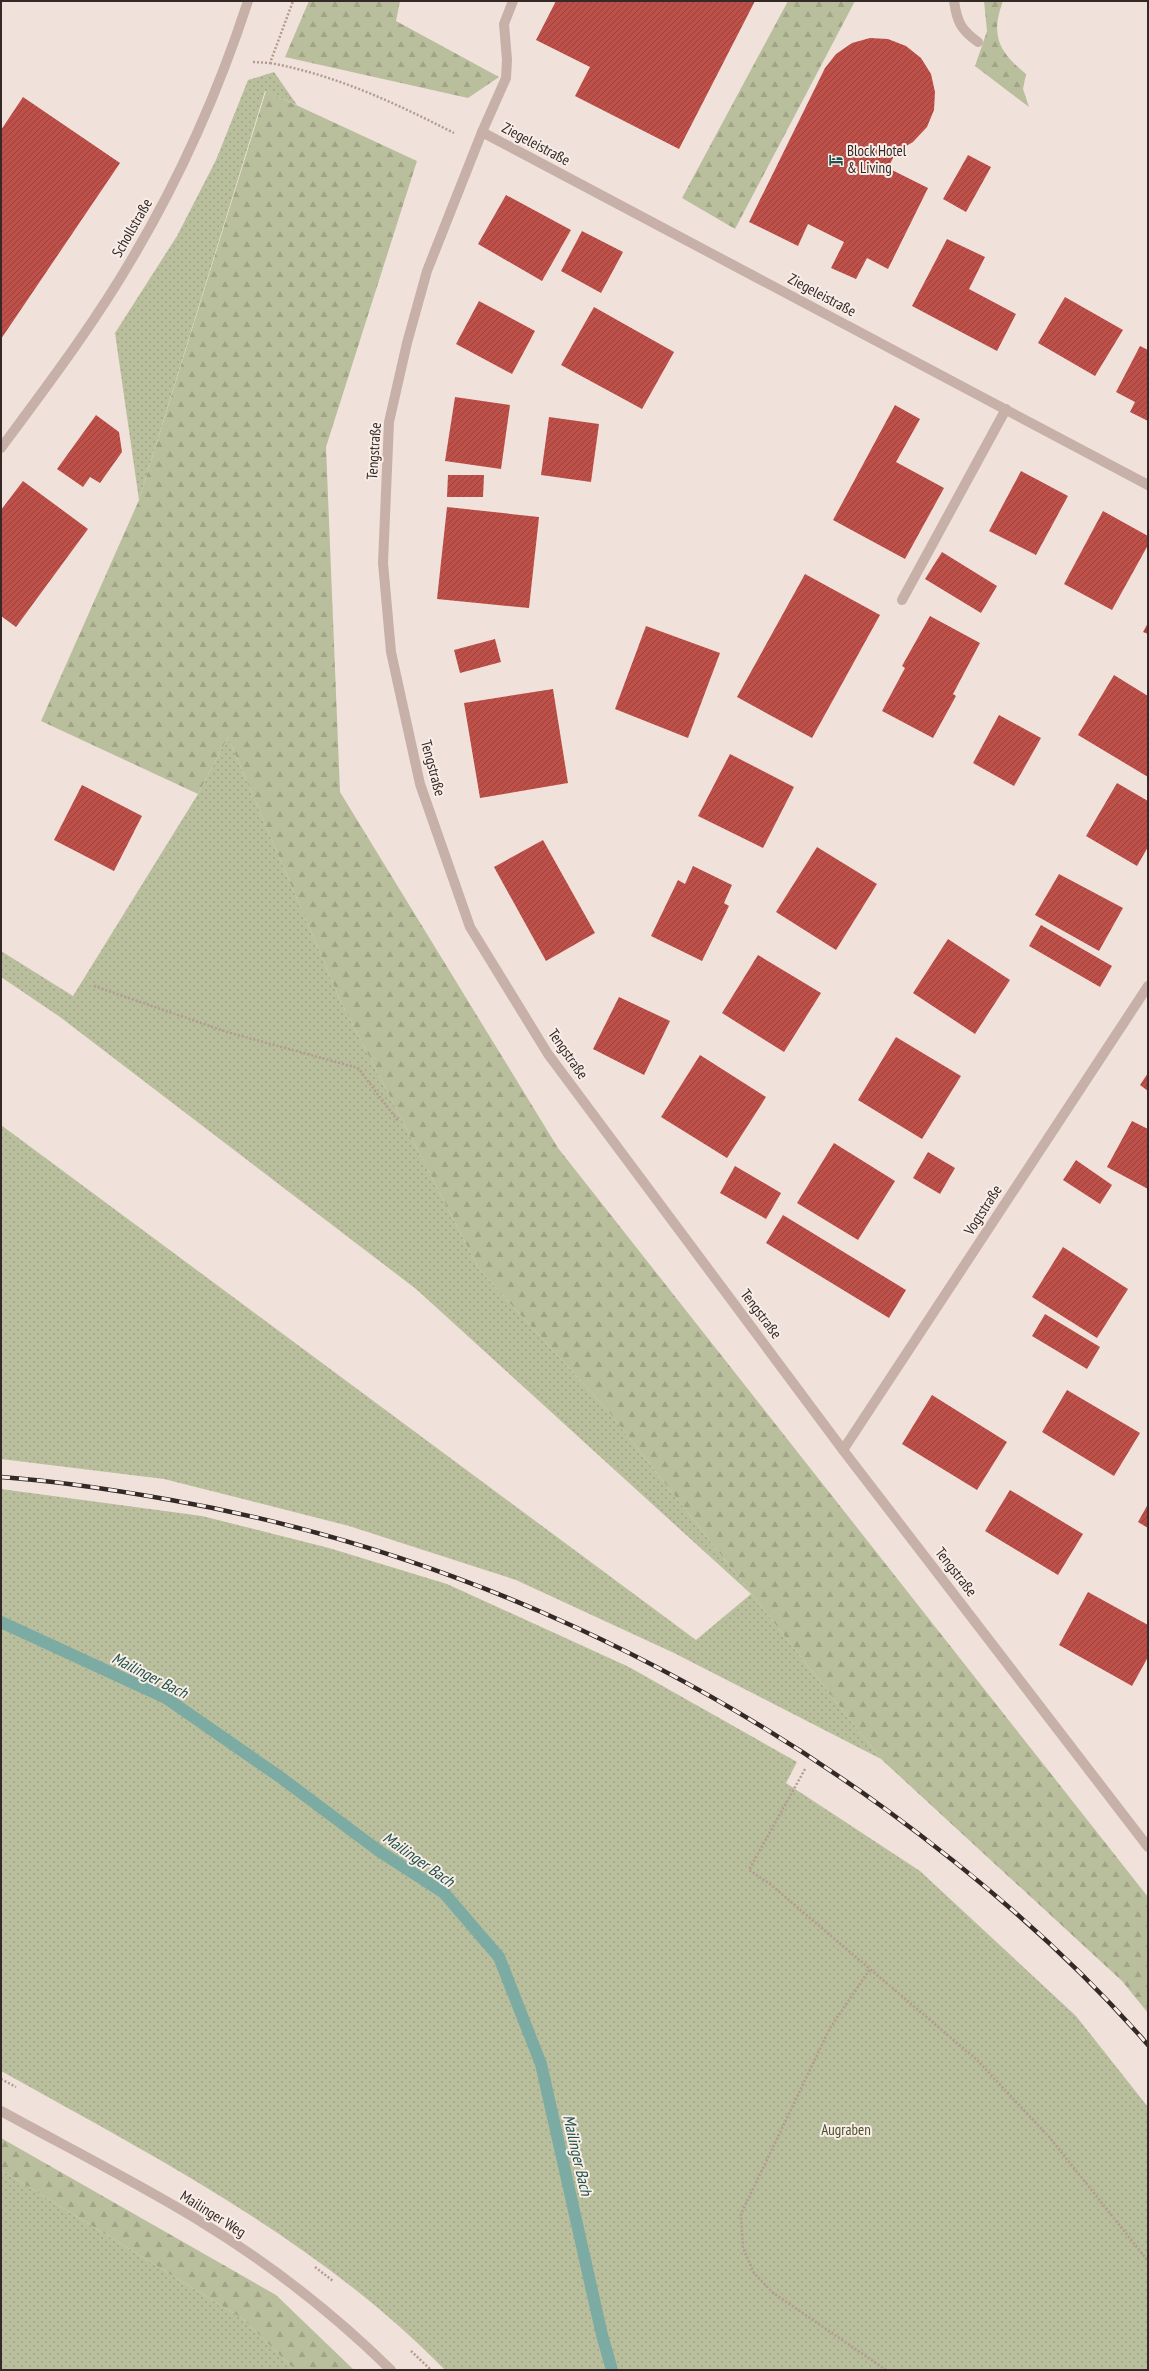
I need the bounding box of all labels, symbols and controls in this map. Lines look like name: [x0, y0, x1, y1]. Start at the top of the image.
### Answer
street label: Ziegeleistraße: [499, 118, 574, 169]
place label: Block Hotel & Living: [847, 141, 907, 177]
hotel icon: Block Hotel & Living: [828, 152, 844, 168]
street label: Schollstraße: [107, 195, 156, 260]
street label: Ziegeleistraße: [785, 269, 860, 320]
street label: Tengstraße: [362, 422, 385, 480]
street label: Tengstraße: [417, 738, 450, 798]
street label: Tengstraße: [544, 1025, 593, 1083]
street label: Vogtstraße: [959, 1181, 1006, 1239]
street label: Tengstraße: [737, 1285, 786, 1342]
street label: Tengstraße: [931, 1543, 982, 1600]
water label: Mailinger Bach: [109, 1647, 192, 1703]
water label: Mailinger Bach: [380, 1827, 459, 1891]
water label: Mailinger Bach: [559, 2113, 597, 2198]
park label: Augraben: [821, 2120, 871, 2139]
street label: Mailinger Weg: [177, 2186, 250, 2241]

